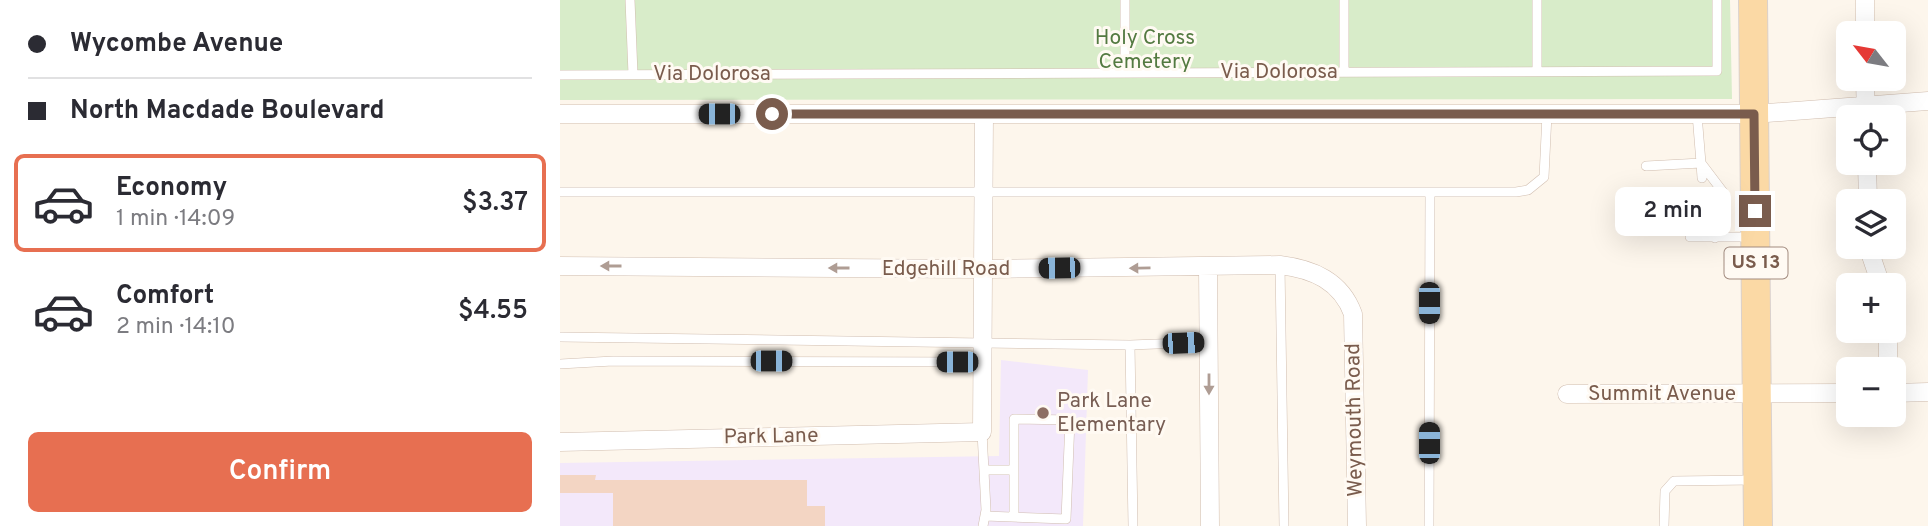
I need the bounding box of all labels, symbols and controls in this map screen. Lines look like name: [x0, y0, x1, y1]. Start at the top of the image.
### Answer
north arrow: [1836, 21, 1906, 91]
map controls: [1836, 21, 1906, 427]
park label: Holy Cross Cemetery: [1095, 25, 1195, 76]
text: Wycombe Avenue: [70, 28, 283, 61]
street label: Via Dolorosa: [1220, 59, 1338, 86]
street label: Via Dolorosa: [653, 61, 771, 88]
text: North Macdade Boulevard: [70, 95, 384, 128]
route start: [756, 98, 788, 130]
car: [699, 104, 741, 125]
button: locate: [1836, 105, 1906, 175]
icon: car: [32, 172, 95, 235]
text: Economy: [116, 172, 227, 205]
callout: 2 min: [1615, 186, 1730, 235]
text: $3.37: [462, 187, 528, 220]
button: layers: [1836, 189, 1906, 259]
route end: [1739, 195, 1771, 227]
text: 2 min: [1643, 197, 1703, 226]
text: 1 min · 14:09: [116, 205, 235, 234]
road number: US 13: [1724, 247, 1788, 278]
street label: Edgehill Road: [882, 256, 1010, 283]
car: [1038, 257, 1081, 279]
one-way arrow: [600, 260, 622, 272]
one-way arrow: [828, 262, 850, 274]
one-way arrow: [1129, 262, 1151, 273]
button: +: [1836, 273, 1906, 343]
icon: car: [32, 280, 95, 343]
text: Comfort: [116, 280, 214, 313]
car: [1419, 282, 1440, 324]
text: $4.55: [458, 295, 528, 328]
text: 2 min · 14:10: [116, 313, 235, 342]
car: [1162, 332, 1205, 354]
street label: Weymouth Road: [1340, 343, 1370, 497]
car: [751, 351, 793, 372]
car: [937, 352, 979, 373]
button: −: [1836, 357, 1906, 427]
one-way arrow: [1203, 373, 1215, 395]
street label: Summit Avenue: [1588, 381, 1736, 408]
place label: Park Lane Elementary: [1057, 388, 1166, 439]
marker: Park Lane Elementary: [1035, 405, 1051, 421]
car: [1419, 422, 1440, 464]
street label: Park Lane: [723, 423, 819, 451]
button: Confirm: [28, 432, 532, 512]

